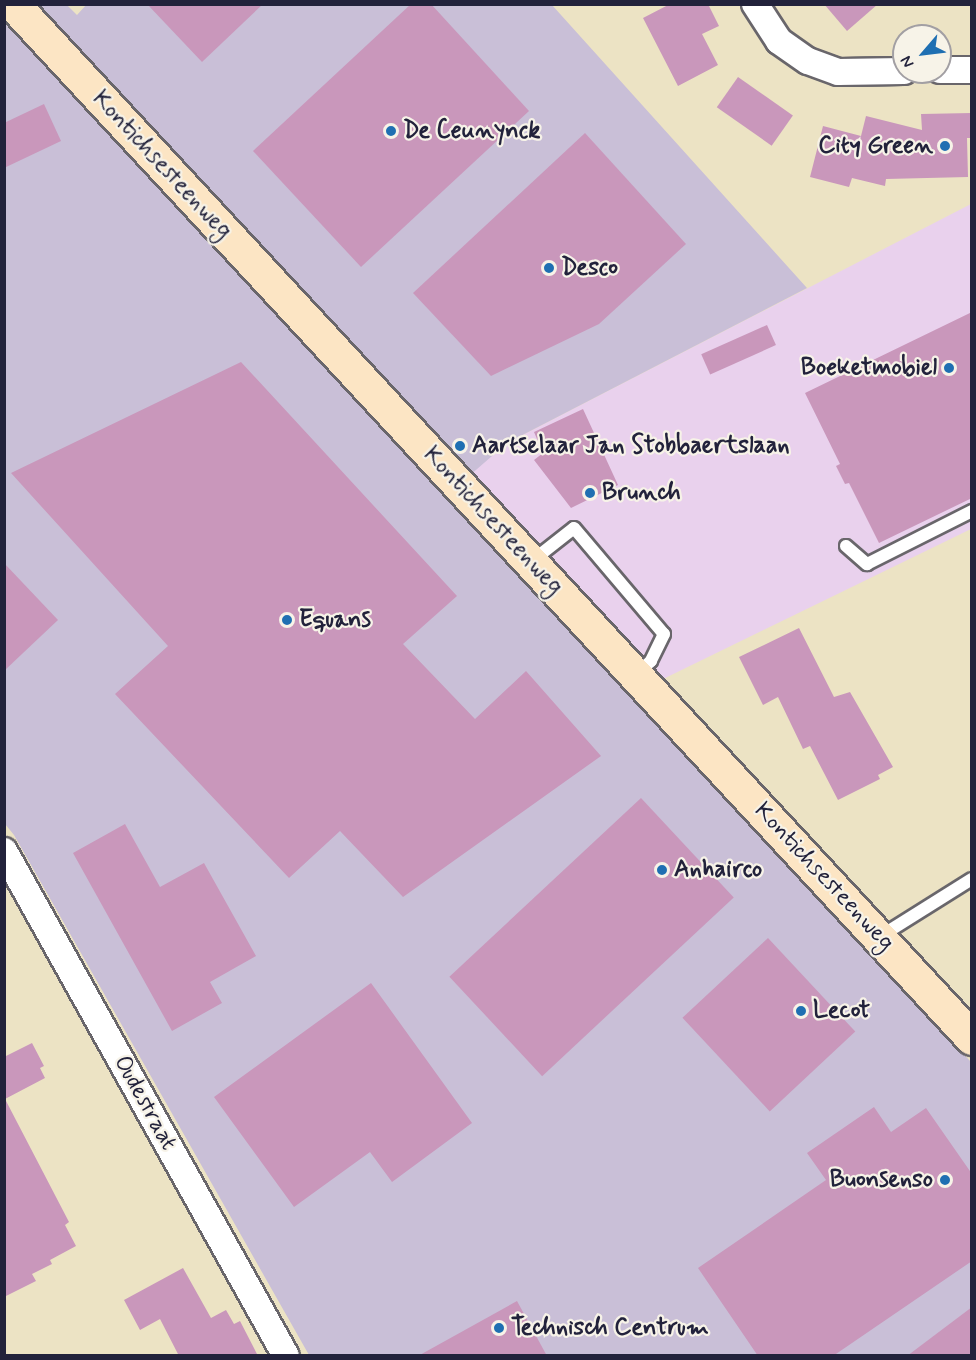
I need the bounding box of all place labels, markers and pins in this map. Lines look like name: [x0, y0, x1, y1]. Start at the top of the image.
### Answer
place label: De Ceunynck: [403, 117, 533, 145]
marker: De Ceunynck: [384, 124, 398, 138]
place label: City Green: [818, 132, 933, 160]
marker: City Green: [938, 139, 952, 153]
place label: Desco: [561, 254, 618, 282]
marker: Desco: [542, 261, 556, 275]
place label: Boeketmobiel: [801, 354, 937, 382]
marker: Boeketmobiel: [942, 361, 956, 375]
place label: Aartselaar Jan Stobbaertslaan: [472, 432, 790, 460]
marker: Aartselaar Jan Stobbaertslaan: [453, 439, 467, 453]
place label: Brunch: [602, 479, 681, 507]
marker: Brunch: [583, 486, 597, 500]
place label: Equans: [299, 606, 371, 634]
marker: Equans: [280, 613, 294, 627]
place label: Anhairco: [674, 856, 762, 884]
marker: Anhairco: [655, 863, 669, 877]
place label: Lecot: [813, 997, 870, 1025]
marker: Lecot: [794, 1004, 808, 1018]
place label: Buonsenso: [830, 1166, 933, 1194]
marker: Buonsenso: [938, 1173, 952, 1187]
place label: Technisch Centrum: [511, 1314, 709, 1342]
marker: Technisch Centrum: [492, 1321, 506, 1335]

